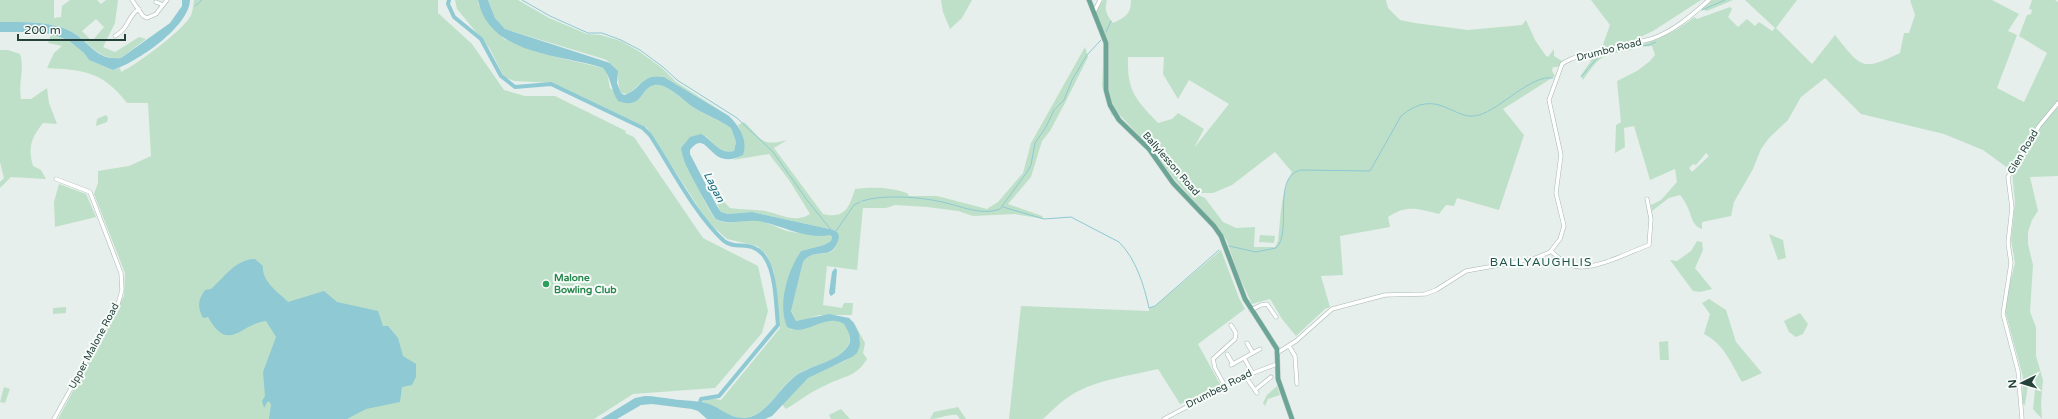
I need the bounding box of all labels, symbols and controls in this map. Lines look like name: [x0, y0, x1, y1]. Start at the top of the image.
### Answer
scale bar: [18, 16, 125, 42]
text: 200 m: [24, 23, 61, 37]
street label: Drumbo Road: [1575, 36, 1643, 64]
street label: Glen Road: [2005, 128, 2041, 176]
street label: Ballylesson Road: [1140, 130, 1202, 198]
water label: Lagan: [701, 170, 727, 205]
district label: BALLYAUGHLIS: [1490, 255, 1592, 269]
place label: Malone Bowling Club: [554, 272, 617, 296]
marker: Malone Bowling Club: [541, 279, 551, 289]
street label: Upper Malone Road: [66, 301, 122, 391]
north arrow: [2002, 363, 2042, 403]
street label: Drumbeg Road: [1184, 367, 1254, 411]
text: N: [2006, 379, 2019, 389]

